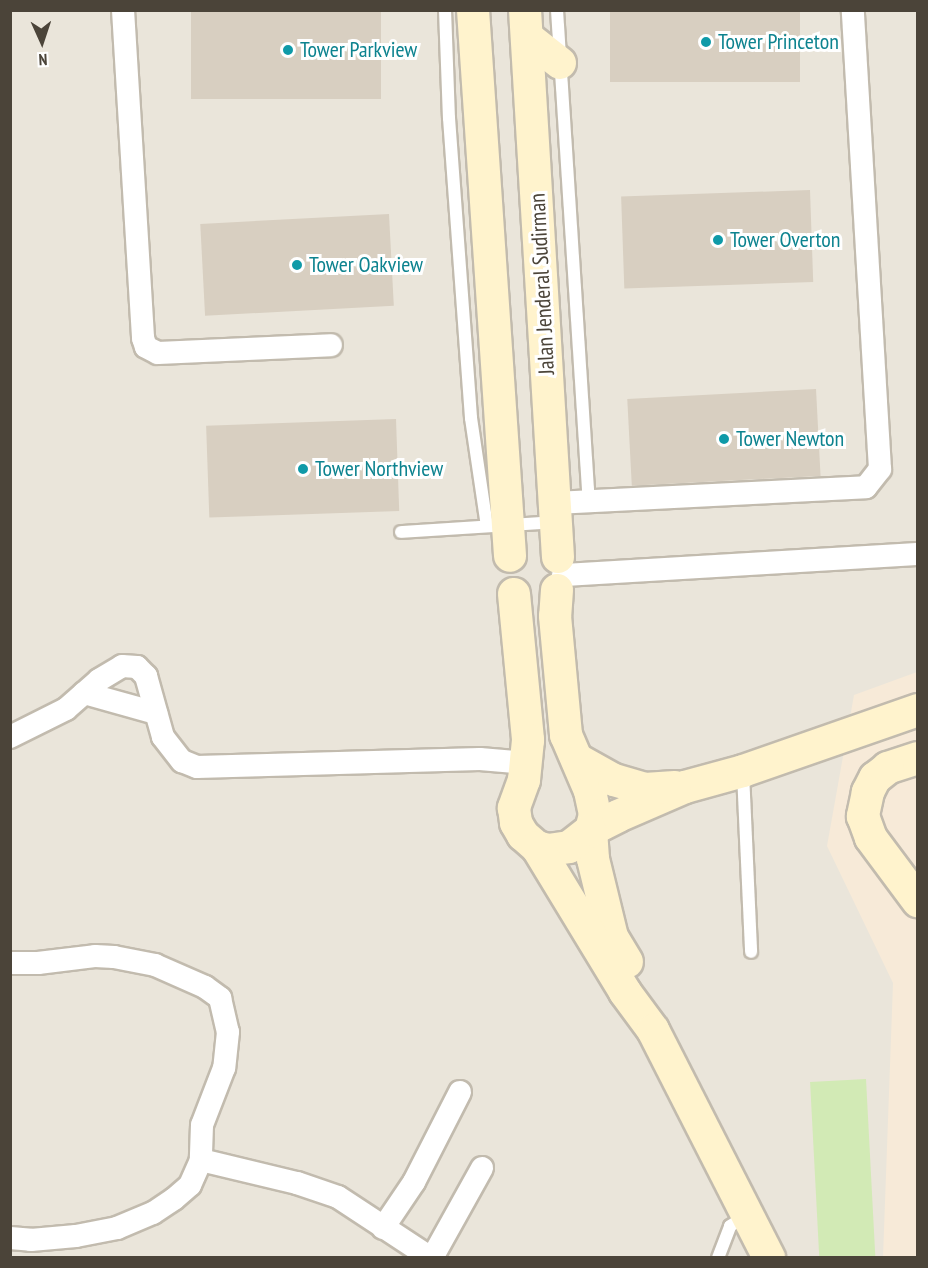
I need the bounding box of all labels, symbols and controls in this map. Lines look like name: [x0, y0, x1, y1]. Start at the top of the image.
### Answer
north arrow: [12, 12, 72, 72]
place label: Tower Princeton: [718, 29, 839, 55]
marker: Tower Princeton: [699, 35, 713, 49]
place label: Tower Parkview: [300, 37, 417, 63]
marker: Tower Parkview: [281, 43, 295, 57]
text: N: [38, 50, 48, 70]
street label: Jalan Jenderal Sudirman: [524, 193, 560, 375]
place label: Tower Overton: [730, 227, 840, 253]
marker: Tower Overton: [711, 233, 725, 247]
place label: Tower Oakview: [309, 252, 423, 278]
marker: Tower Oakview: [290, 258, 304, 272]
place label: Tower Newton: [736, 426, 844, 452]
marker: Tower Newton: [717, 432, 731, 446]
place label: Tower Northview: [315, 456, 443, 482]
marker: Tower Northview: [296, 462, 310, 476]

